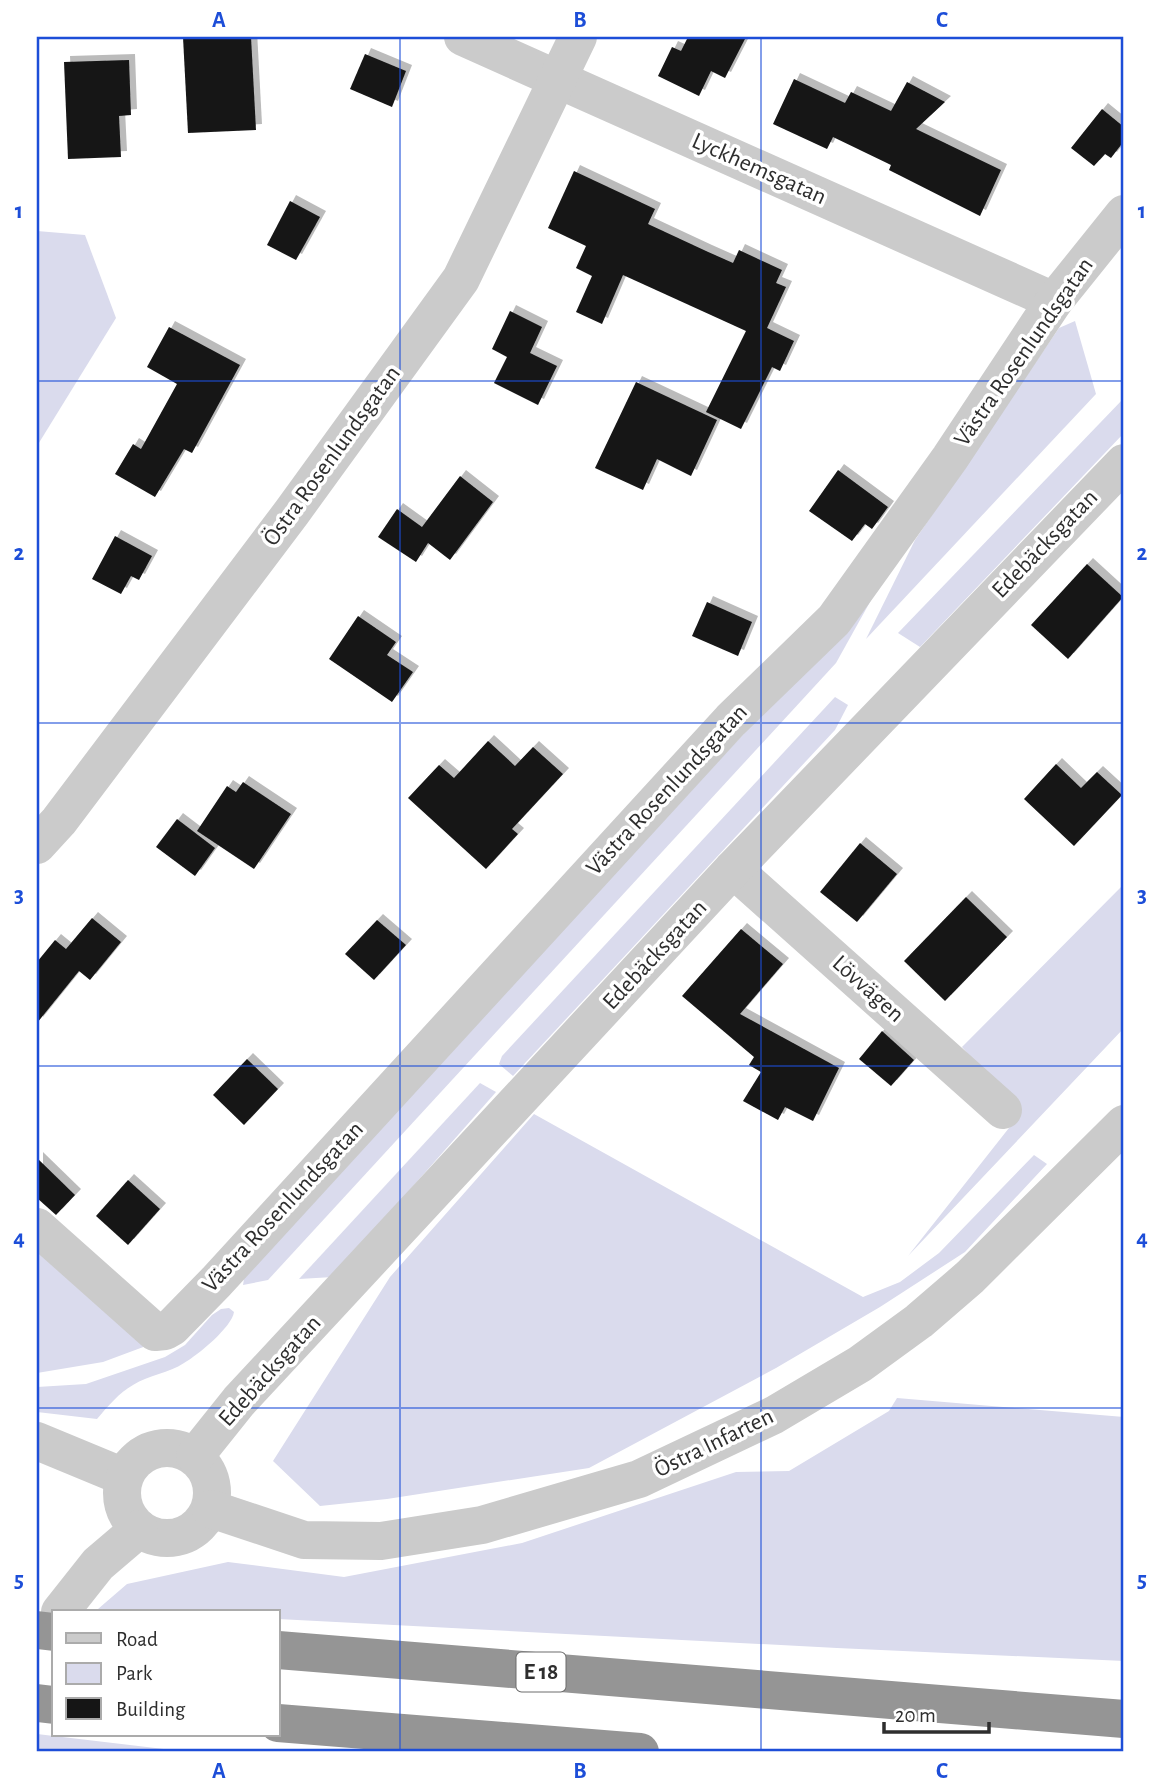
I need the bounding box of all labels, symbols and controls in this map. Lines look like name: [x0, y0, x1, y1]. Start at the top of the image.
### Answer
text: A: [212, 9, 226, 32]
text: B: [573, 9, 587, 32]
text: C: [936, 9, 948, 32]
street label: Lyckhemsgatan: [688, 129, 830, 209]
text: 1: [15, 200, 23, 223]
text: 1: [1138, 200, 1146, 223]
street label: Västra Rosenlundsgatan: [950, 253, 1098, 451]
street label: Östra Rosenlundsgatan: [258, 361, 405, 550]
street label: Edebäcksgatan: [988, 485, 1102, 603]
text: 2: [14, 542, 25, 565]
text: 2: [1137, 542, 1148, 565]
street label: Västra Rosenlundsgatan: [582, 700, 752, 880]
text: 3: [14, 884, 24, 907]
text: 3: [1137, 884, 1147, 907]
street label: Edebäcksgatan: [598, 896, 712, 1014]
street label: Lövvägen: [828, 951, 908, 1027]
street label: Västra Rosenlundsgatan: [198, 1117, 368, 1297]
text: 4: [13, 1227, 25, 1250]
text: 4: [1136, 1227, 1148, 1250]
street label: Edebäcksgatan: [214, 1311, 326, 1431]
street label: Östra Infarten: [650, 1403, 777, 1482]
text: 5: [14, 1569, 24, 1592]
text: 5: [1137, 1569, 1147, 1592]
legend: [52, 1610, 280, 1736]
text: Road: [116, 1629, 158, 1650]
road number: E 18: [516, 1652, 566, 1692]
text: Park: [116, 1663, 153, 1684]
scale bar: [884, 1691, 990, 1735]
text: Building: [116, 1699, 186, 1720]
text: 20 m: [895, 1705, 936, 1726]
text: A: [212, 1760, 226, 1783]
text: B: [573, 1760, 587, 1783]
text: C: [936, 1760, 948, 1783]

